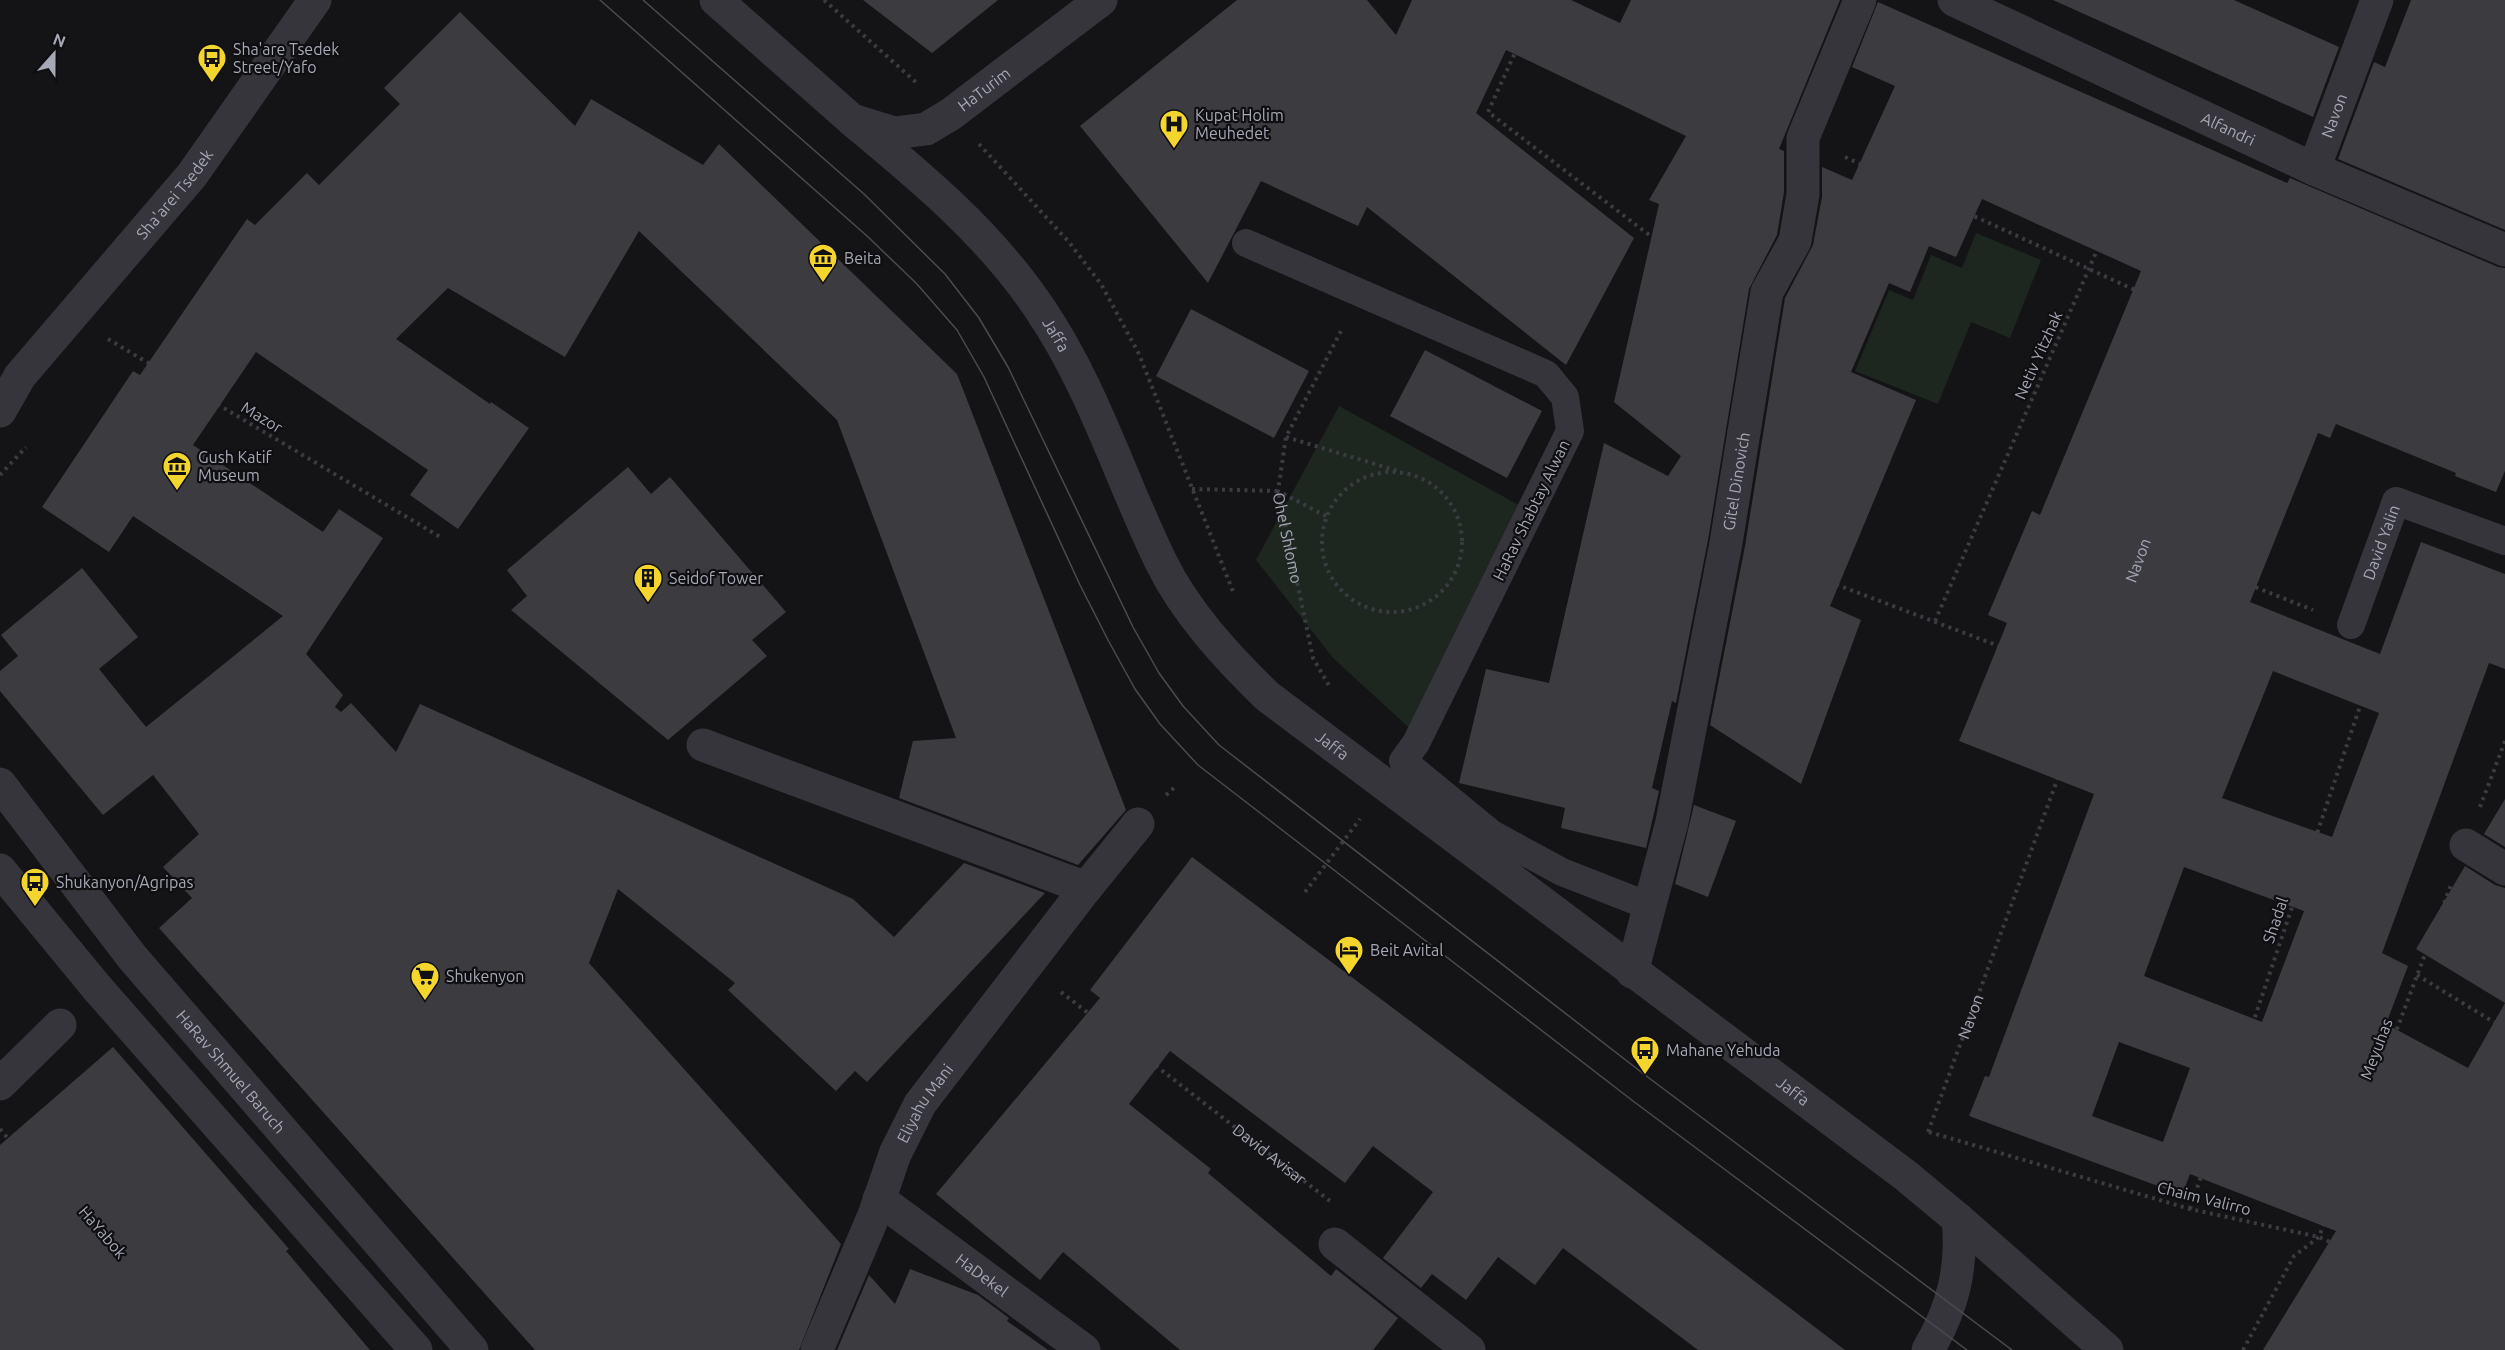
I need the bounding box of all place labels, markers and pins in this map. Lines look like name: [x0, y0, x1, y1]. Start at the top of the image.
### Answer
place label: Sha'are Tsedek Street/Yafo: [233, 40, 339, 76]
bus stop icon: Sha'are Tsedek Street/Yafo: [196, 42, 228, 84]
place label: Kupat Holim Meuhedet: [1195, 106, 1284, 142]
hospital icon: Kupat Holim Meuhedet: [1158, 108, 1190, 150]
museum icon: Beita: [807, 242, 839, 284]
place label: Beita: [844, 249, 881, 267]
place label: Gush Katif Museum: [198, 448, 273, 484]
museum icon: Gush Katif Museum: [161, 450, 193, 492]
building icon: Seidof Tower: [632, 562, 664, 604]
place label: Seidof Tower: [669, 569, 763, 587]
bus stop icon: Shukanyon/Agripas: [19, 866, 51, 908]
place label: Shukanyon/Agripas: [56, 873, 193, 891]
hotel icon: Beit Avital: [1333, 934, 1365, 976]
place label: Beit Avital: [1370, 941, 1443, 959]
supermarket icon: Shukenyon: [409, 960, 441, 1002]
place label: Shukenyon: [446, 967, 524, 985]
bus stop icon: Mahane Yehuda: [1629, 1034, 1661, 1076]
place label: Mahane Yehuda: [1666, 1041, 1780, 1059]

